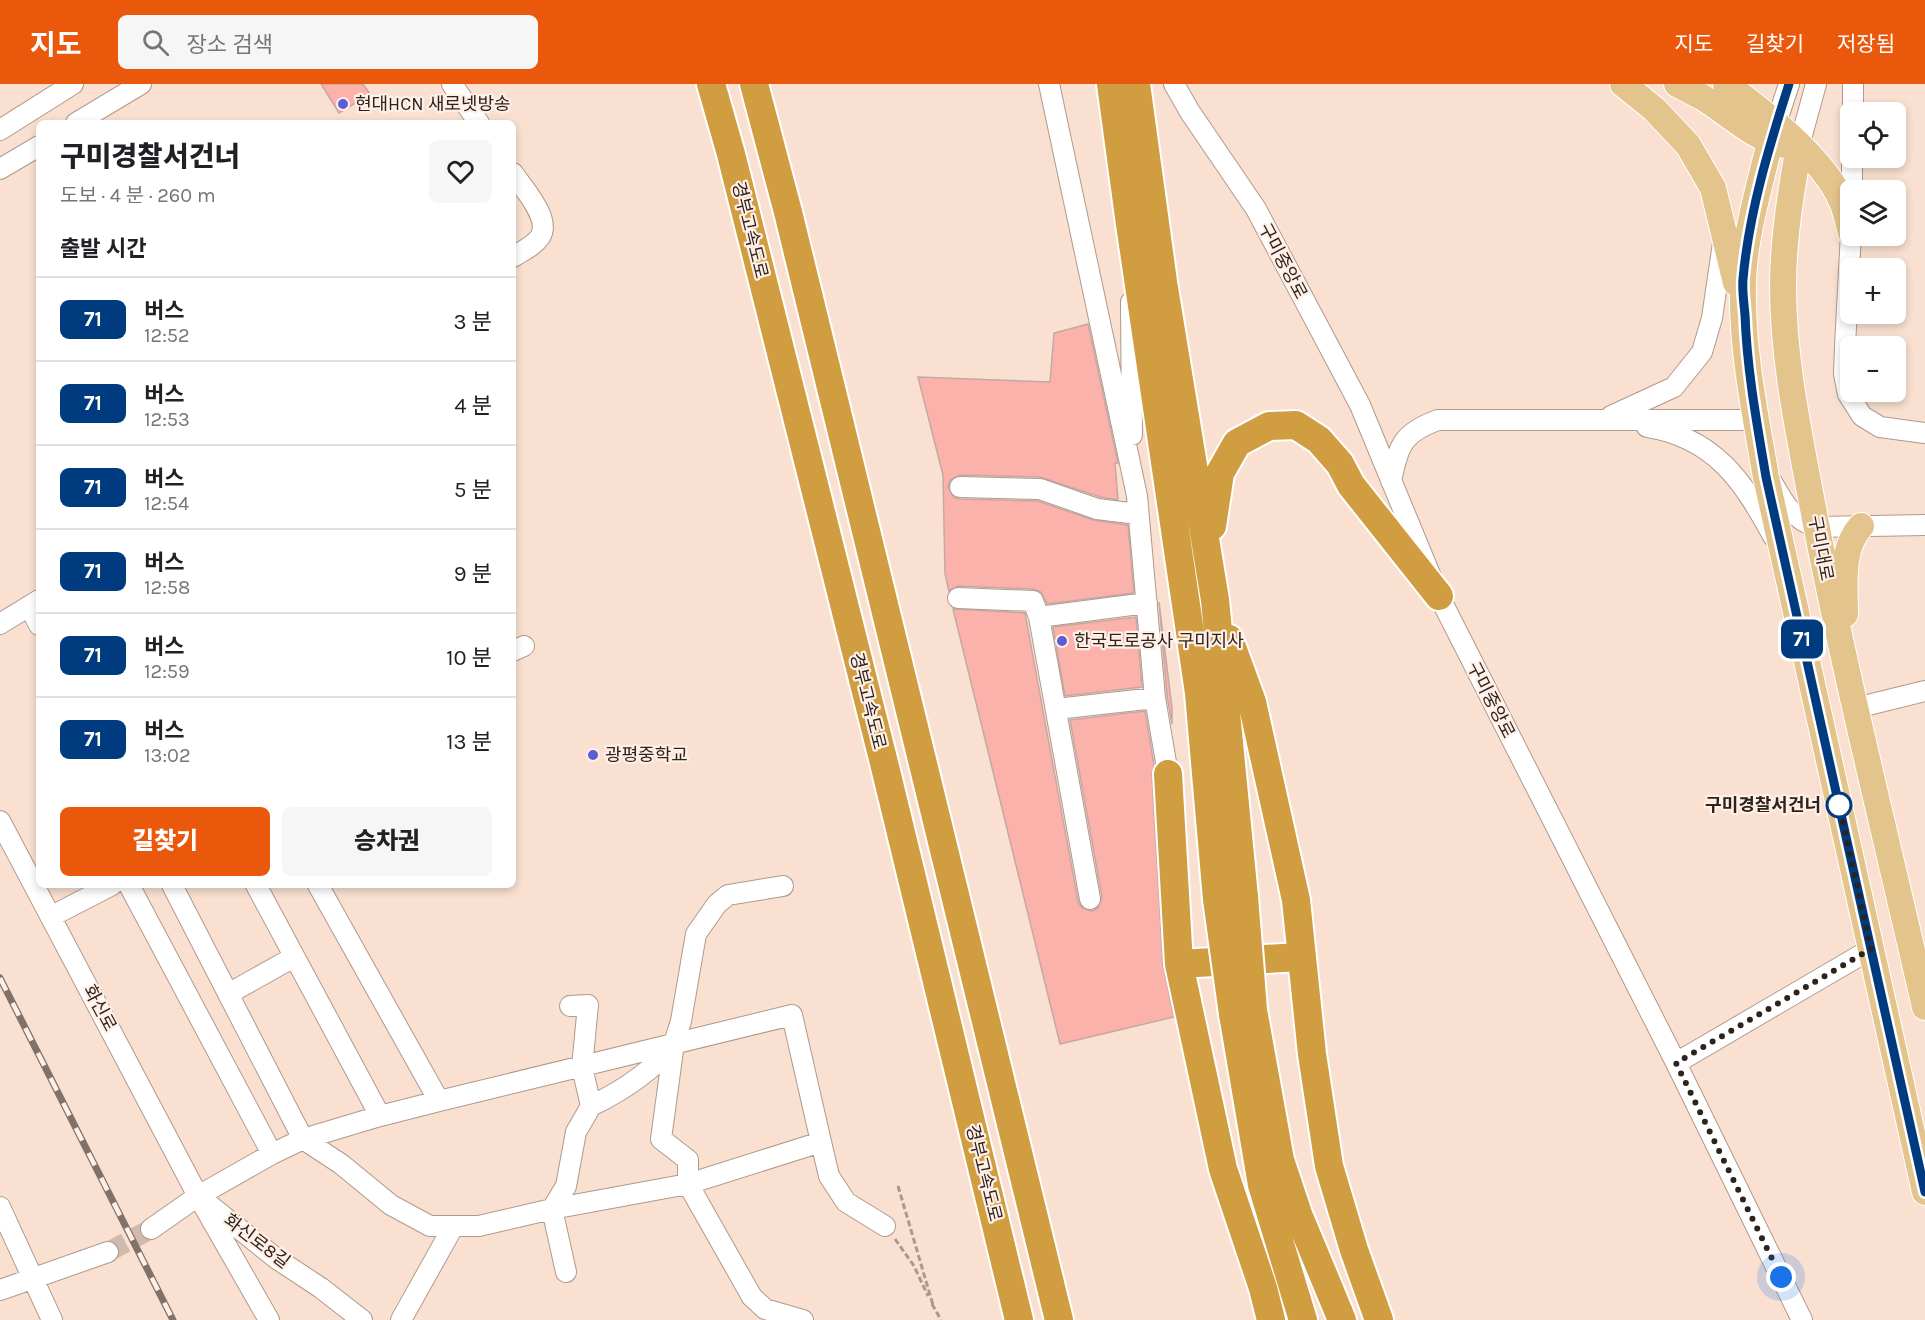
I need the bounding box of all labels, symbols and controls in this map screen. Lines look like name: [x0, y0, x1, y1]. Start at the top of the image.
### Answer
search box: [118, 15, 538, 69]
icon: search: [139, 26, 172, 59]
text: 지도: [30, 28, 82, 61]
text: 장소 검색: [187, 32, 273, 58]
text: 지도: [1674, 32, 1713, 56]
text: 길찾기: [1746, 32, 1804, 56]
text: 저장됨: [1837, 32, 1895, 56]
place label: 현대HCN 새로넷방송: [355, 93, 511, 115]
marker: 현대HCN 새로넷방송: [336, 97, 350, 111]
map controls: [1840, 102, 1906, 402]
button: locate: [1840, 102, 1906, 168]
text: 구미경찰서건너: [60, 140, 240, 173]
button: heart: [429, 140, 492, 203]
street label: 경부고속도로: [727, 179, 773, 281]
button: layers: [1840, 180, 1906, 246]
text: 도보 · 4 분 · 260 m: [60, 184, 216, 207]
street label: 구미중앙로: [1254, 219, 1312, 303]
text: 출발 시간: [60, 236, 147, 262]
button: +: [1840, 258, 1906, 324]
text: 버스: [144, 298, 184, 324]
text: 71: [84, 307, 102, 331]
text: 3 분: [454, 309, 492, 335]
text: 12:52: [144, 324, 190, 347]
button: −: [1840, 336, 1906, 402]
text: 버스: [144, 382, 184, 408]
text: 71: [84, 391, 102, 415]
text: 4 분: [454, 393, 492, 419]
text: 12:53: [144, 408, 190, 431]
text: 버스: [144, 466, 184, 492]
text: 71: [84, 475, 102, 499]
text: 5 분: [454, 477, 492, 503]
text: 12:54: [144, 492, 189, 515]
street label: 구미대로: [1804, 513, 1838, 583]
text: 버스: [144, 550, 184, 576]
text: 71: [84, 559, 102, 583]
text: 9 분: [454, 561, 492, 587]
text: 12:58: [144, 576, 190, 599]
line badge: 71: [1775, 620, 1829, 658]
text: 71: [1793, 627, 1811, 651]
place label: 한국도로공사 구미지사: [1074, 630, 1244, 652]
text: 버스: [144, 634, 184, 660]
marker: 한국도로공사 구미지사: [1055, 634, 1069, 648]
text: 71: [84, 643, 102, 667]
text: 10 분: [446, 645, 492, 671]
street label: 경부고속도로: [845, 650, 891, 752]
street label: 구미중앙로: [1462, 658, 1520, 742]
text: 12:59: [144, 660, 190, 683]
text: 버스: [144, 718, 184, 744]
text: 71: [84, 727, 102, 751]
text: 13 분: [446, 729, 492, 755]
text: 13:02: [144, 744, 191, 767]
place label: 광평중학교: [605, 744, 688, 766]
marker: 광평중학교: [586, 748, 600, 762]
marker: 구미경찰서건너: [1826, 792, 1852, 818]
place label: 구미경찰서건너: [1705, 794, 1821, 816]
button: 길찾기: [60, 807, 270, 876]
button: 승차권: [282, 807, 492, 876]
street label: 화신로: [79, 981, 121, 1035]
street label: 경부고속도로: [961, 1122, 1007, 1224]
street label: 화신로8길: [220, 1209, 294, 1273]
your location: [1766, 1262, 1796, 1292]

